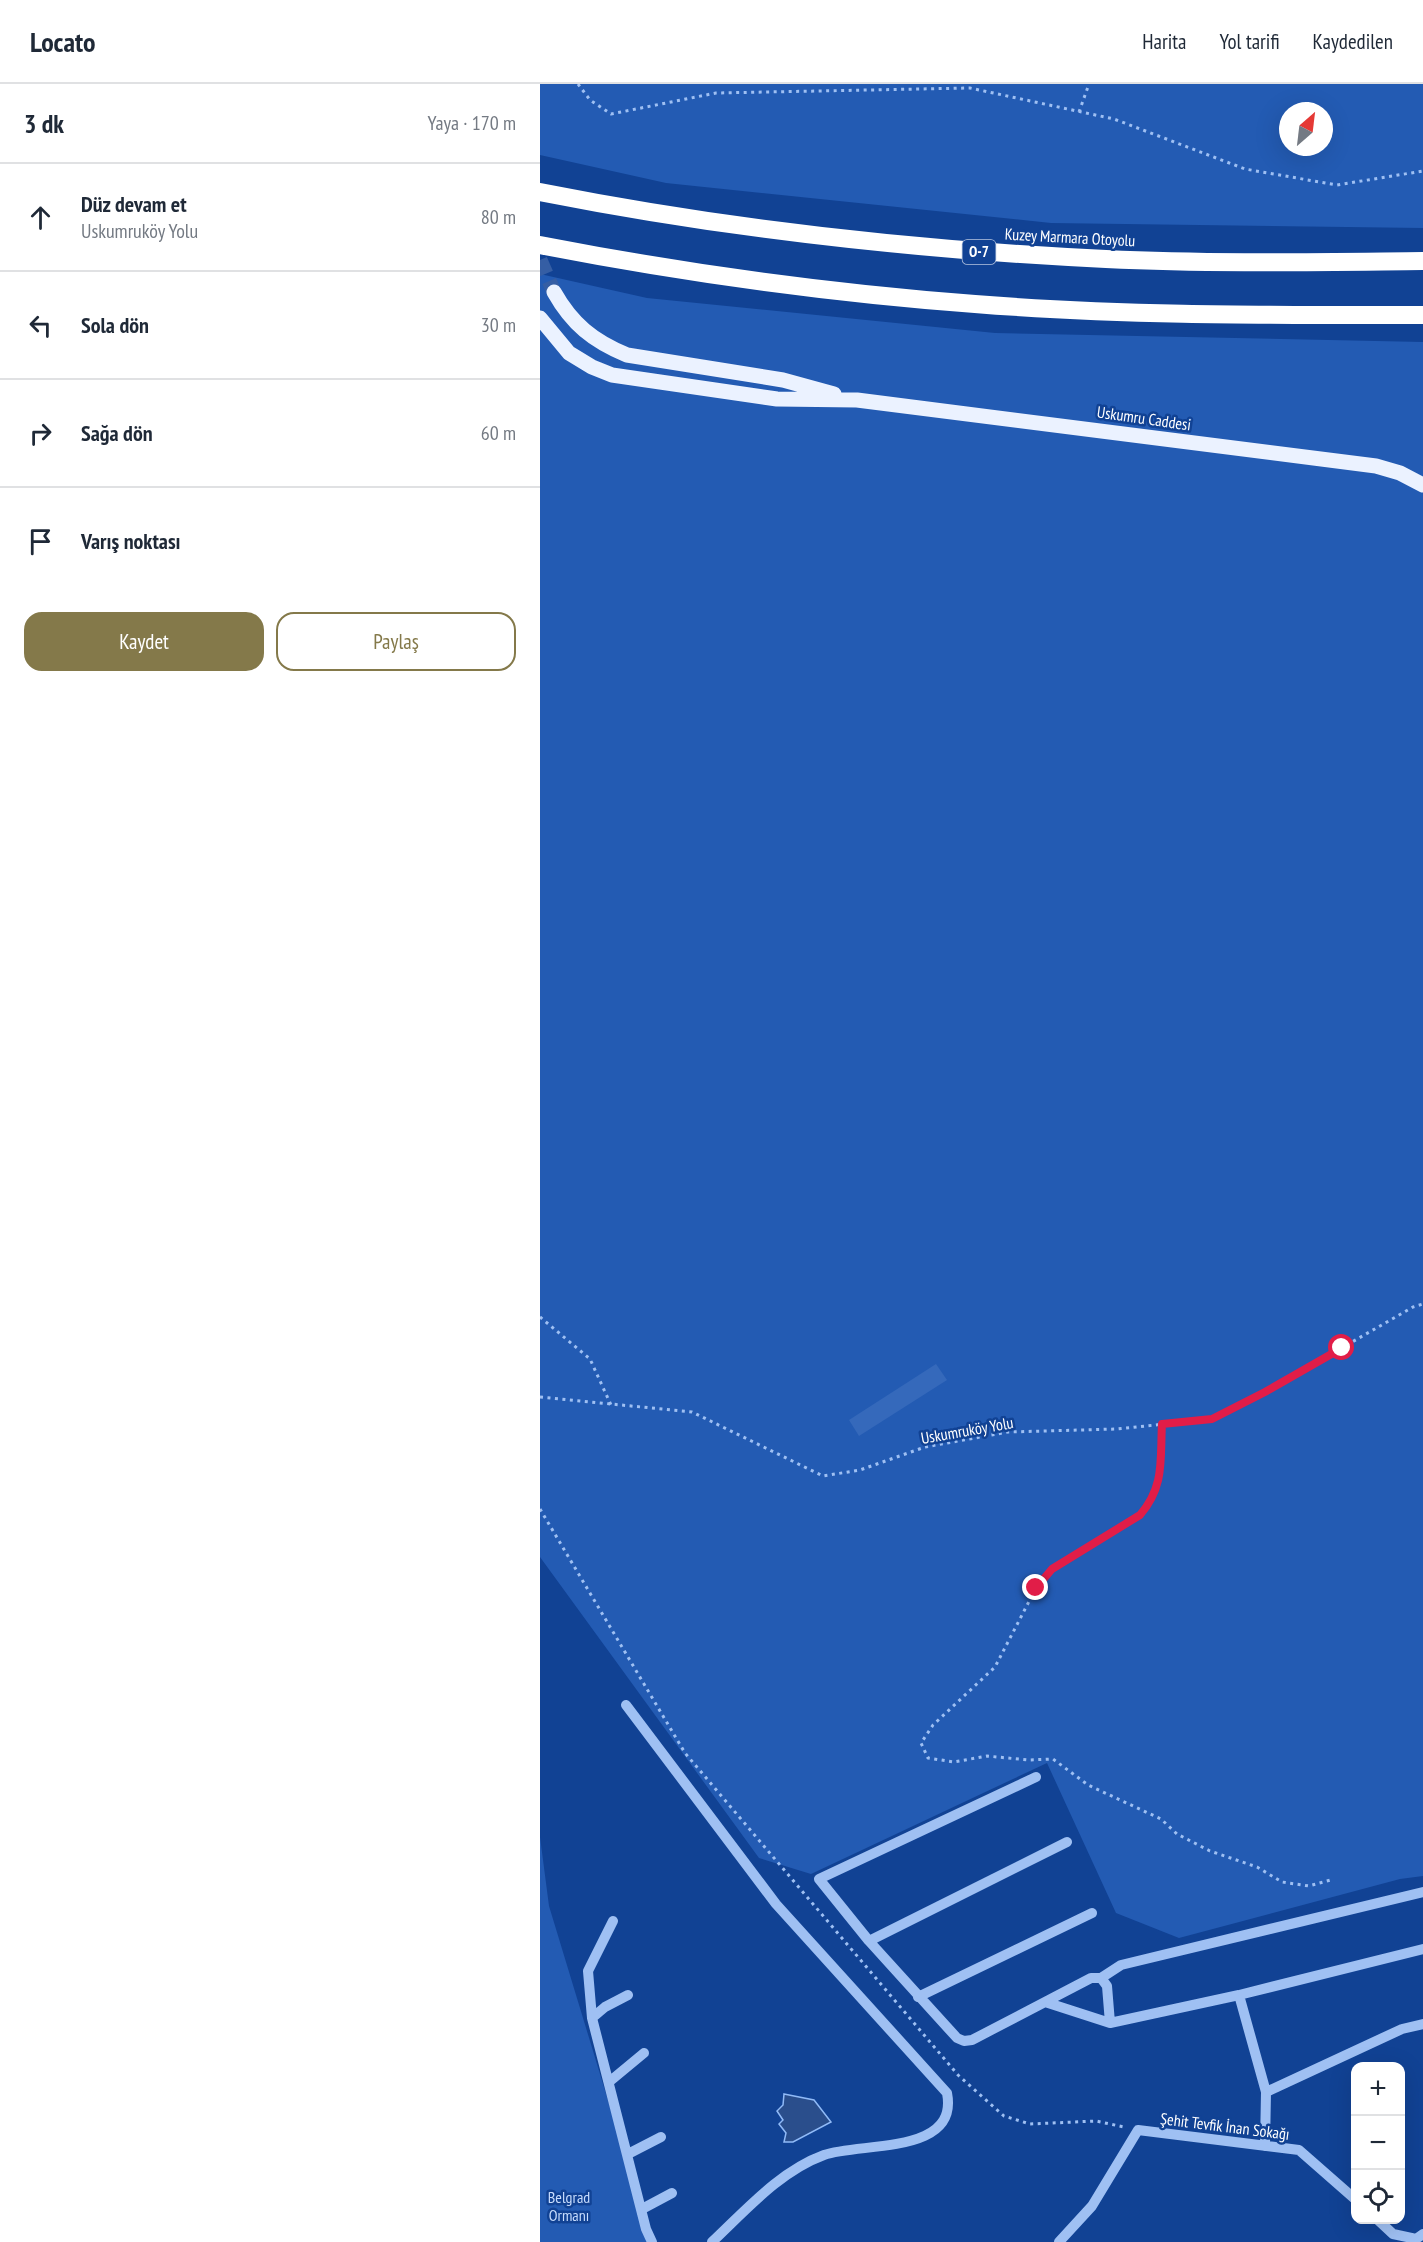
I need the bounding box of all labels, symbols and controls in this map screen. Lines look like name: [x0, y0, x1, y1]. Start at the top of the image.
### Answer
text: Locato: [30, 23, 96, 60]
text: Harita: [1142, 28, 1186, 55]
text: Yol tarifi: [1219, 28, 1280, 55]
text: Kaydedilen: [1313, 28, 1393, 55]
north arrow: [1279, 102, 1333, 156]
text: 3 dk: [24, 107, 64, 140]
text: Yaya · 170 m: [428, 110, 516, 136]
text: Düz devam et: [81, 190, 187, 218]
icon: ahead: [24, 201, 57, 234]
text: 80 m: [481, 204, 516, 230]
text: Uskumruköy Yolu: [81, 218, 198, 244]
street label: Kuzey Marmara Otoyolu: [1004, 224, 1136, 250]
road number: O-7: [962, 240, 996, 264]
icon: left: [24, 309, 57, 342]
text: Sola dön: [81, 311, 149, 339]
text: 30 m: [481, 312, 516, 338]
street label: Uskumru Caddesi: [1096, 401, 1192, 435]
icon: right: [24, 417, 57, 450]
text: Sağa dön: [81, 419, 153, 447]
text: 60 m: [481, 420, 516, 446]
icon: arrive: [24, 525, 57, 558]
text: Varış noktası: [81, 527, 181, 555]
button: Kaydet: [24, 612, 264, 671]
button: Paylaş: [276, 612, 516, 671]
route start: [1328, 1334, 1354, 1360]
street label: Uskumruköy Yolu: [919, 1412, 1015, 1448]
route end: [1022, 1574, 1048, 1600]
map controls: [1351, 2062, 1405, 2224]
button: +: [1351, 2062, 1405, 2116]
street label: Şehit Tevfik İnan Sokağı: [1159, 2108, 1291, 2144]
button: −: [1351, 2116, 1405, 2170]
button: locate: [1351, 2170, 1405, 2224]
park label: Belgrad Ormanı: [548, 2187, 590, 2225]

